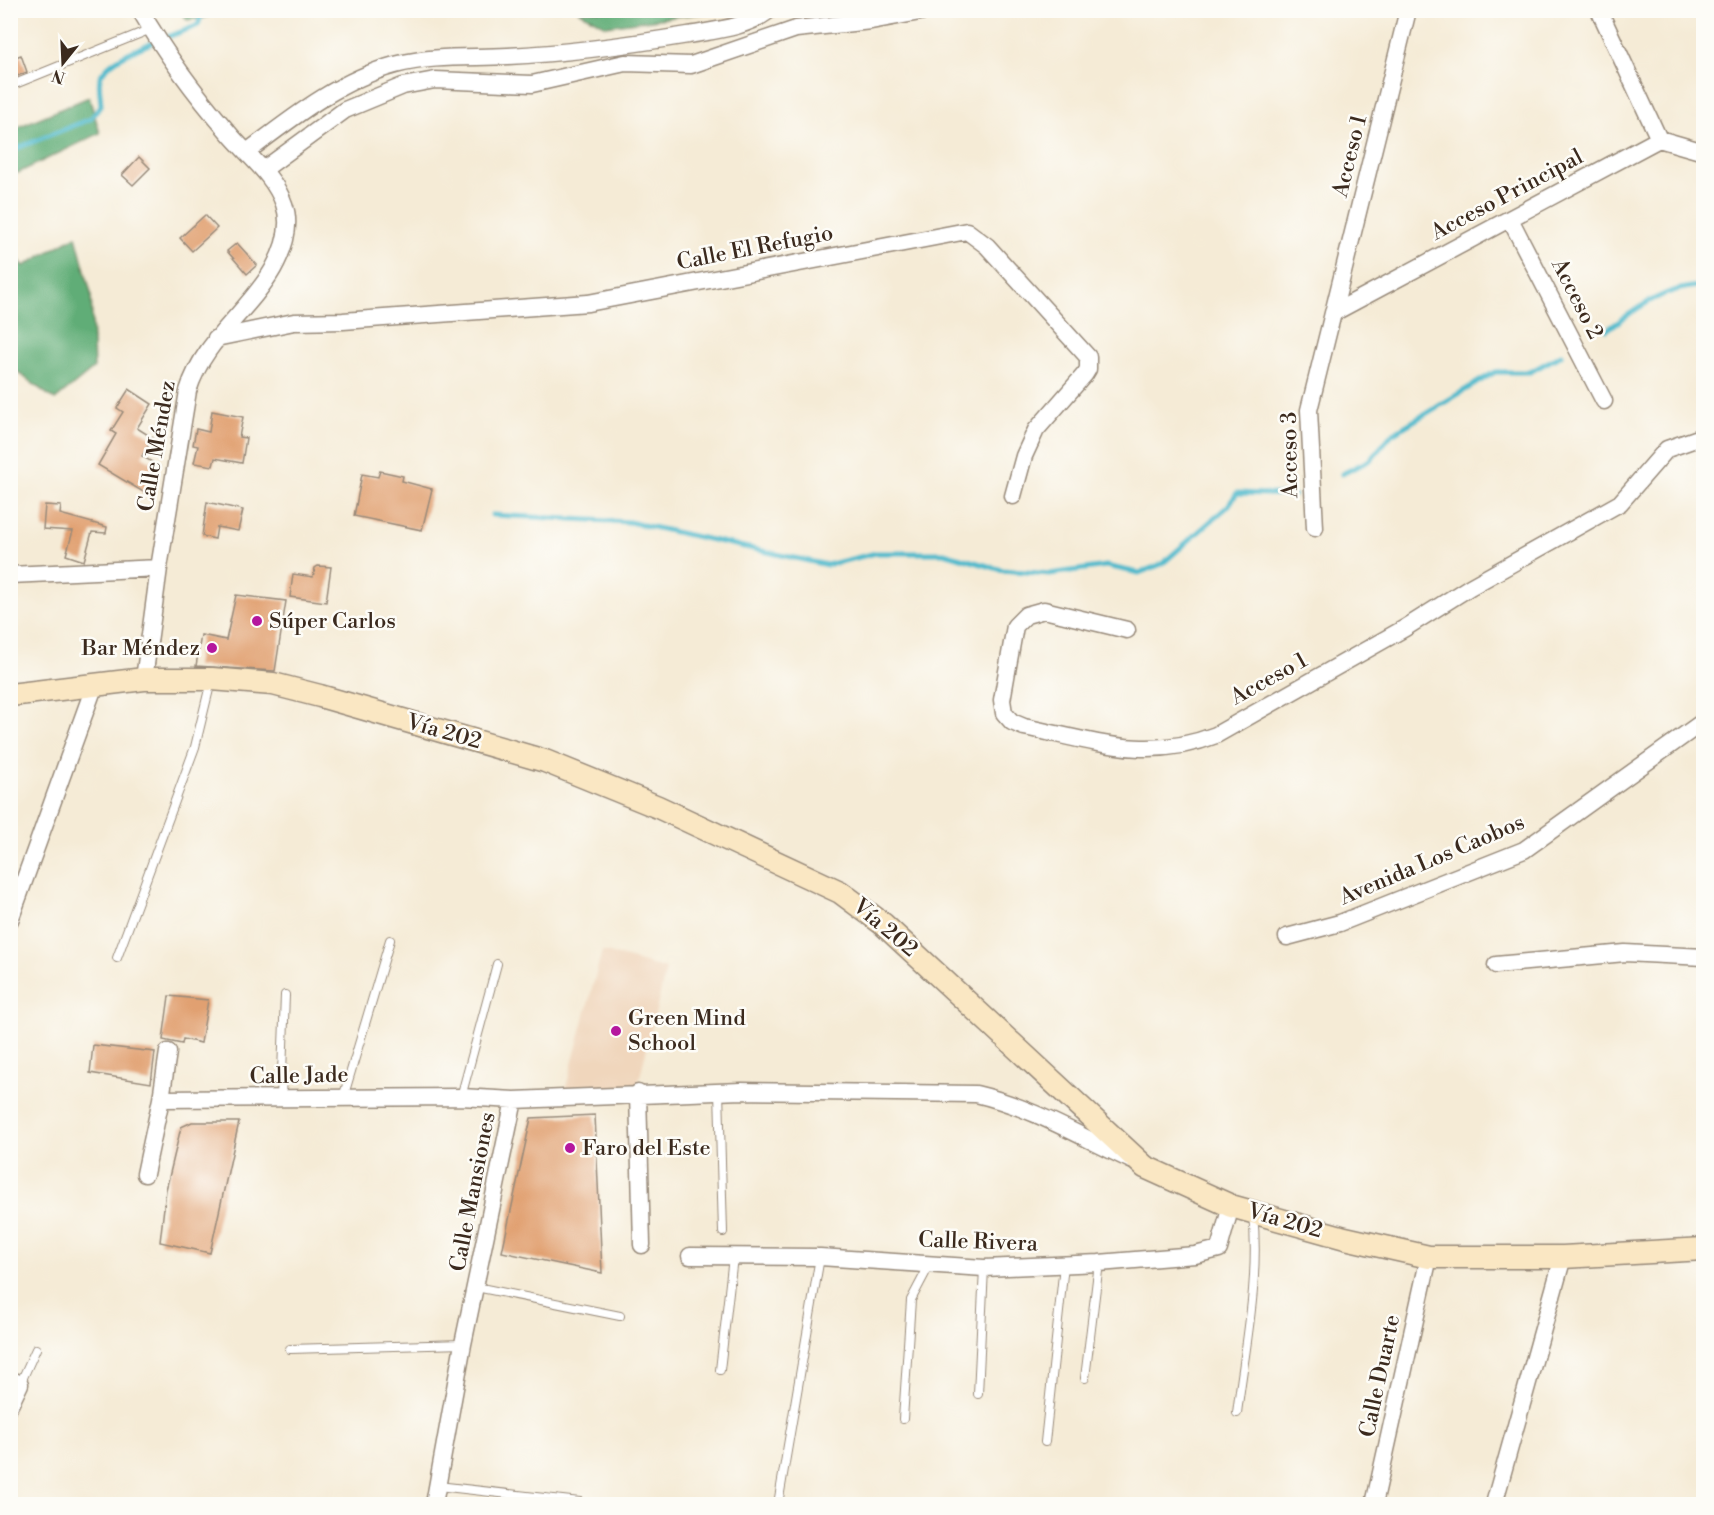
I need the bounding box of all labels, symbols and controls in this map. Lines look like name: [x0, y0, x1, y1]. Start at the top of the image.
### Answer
north arrow: [33, 33, 93, 93]
text: N: [49, 65, 68, 88]
street label: Acceso 1: [1327, 112, 1373, 201]
street label: Acceso Principal: [1425, 143, 1588, 247]
street label: Calle El Refugio: [674, 220, 836, 276]
street label: Acceso 2: [1545, 253, 1609, 344]
street label: Calle Méndez: [132, 378, 182, 514]
street label: Acceso 3: [1276, 412, 1304, 499]
place label: Súper Carlos: [269, 608, 396, 635]
marker: Súper Carlos: [250, 614, 264, 628]
place label: Bar Méndez: [81, 635, 200, 662]
marker: Bar Méndez: [205, 641, 219, 655]
street label: Acceso 1: [1225, 647, 1313, 712]
street label: Vía 202: [402, 708, 485, 756]
street label: Avenida Los Caobos: [1334, 809, 1529, 912]
street label: Vía 202: [846, 892, 923, 963]
place label: Green Mind School: [628, 1005, 746, 1057]
marker: Green Mind School: [609, 1024, 623, 1038]
street label: Calle Jade: [249, 1062, 349, 1090]
street label: Calle Mansiones: [444, 1110, 502, 1274]
place label: Faro del Este: [582, 1135, 711, 1162]
marker: Faro del Este: [563, 1141, 577, 1155]
street label: Vía 202: [1243, 1197, 1326, 1245]
street label: Calle Rivera: [918, 1226, 1039, 1258]
street label: Calle Duarte: [1354, 1312, 1406, 1440]

